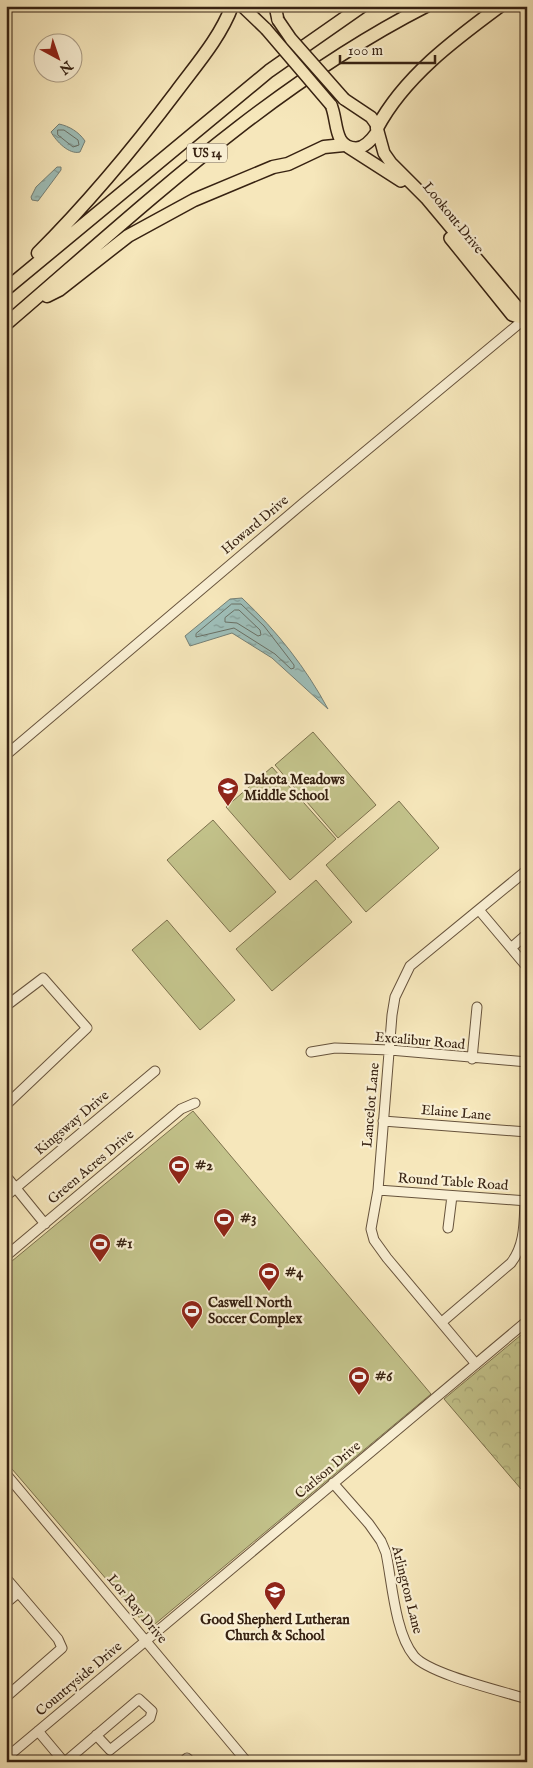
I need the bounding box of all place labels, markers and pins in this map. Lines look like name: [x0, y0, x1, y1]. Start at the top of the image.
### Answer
place label: Dakota Meadows Middle School: [244, 771, 345, 805]
school or university icon: Dakota Meadows Middle School: [216, 776, 240, 807]
sports icon: #2: [167, 1154, 191, 1185]
place label: #2: [195, 1157, 213, 1175]
sports icon: #3: [212, 1207, 236, 1238]
place label: #3: [240, 1210, 256, 1228]
sports icon: #1: [88, 1232, 112, 1263]
place label: #1: [116, 1235, 132, 1253]
sports icon: #4: [257, 1261, 281, 1292]
place label: #4: [285, 1264, 304, 1282]
place label: Caswell North Soccer Complex: [208, 1294, 302, 1328]
sports icon: Caswell North Soccer Complex: [180, 1299, 204, 1330]
sports icon: #6: [347, 1365, 371, 1396]
place label: #6: [375, 1368, 393, 1386]
school or university icon: Good Shepherd Lutheran Church & School: [263, 1580, 287, 1611]
place label: Good Shepherd Lutheran Church & School: [200, 1611, 350, 1645]

